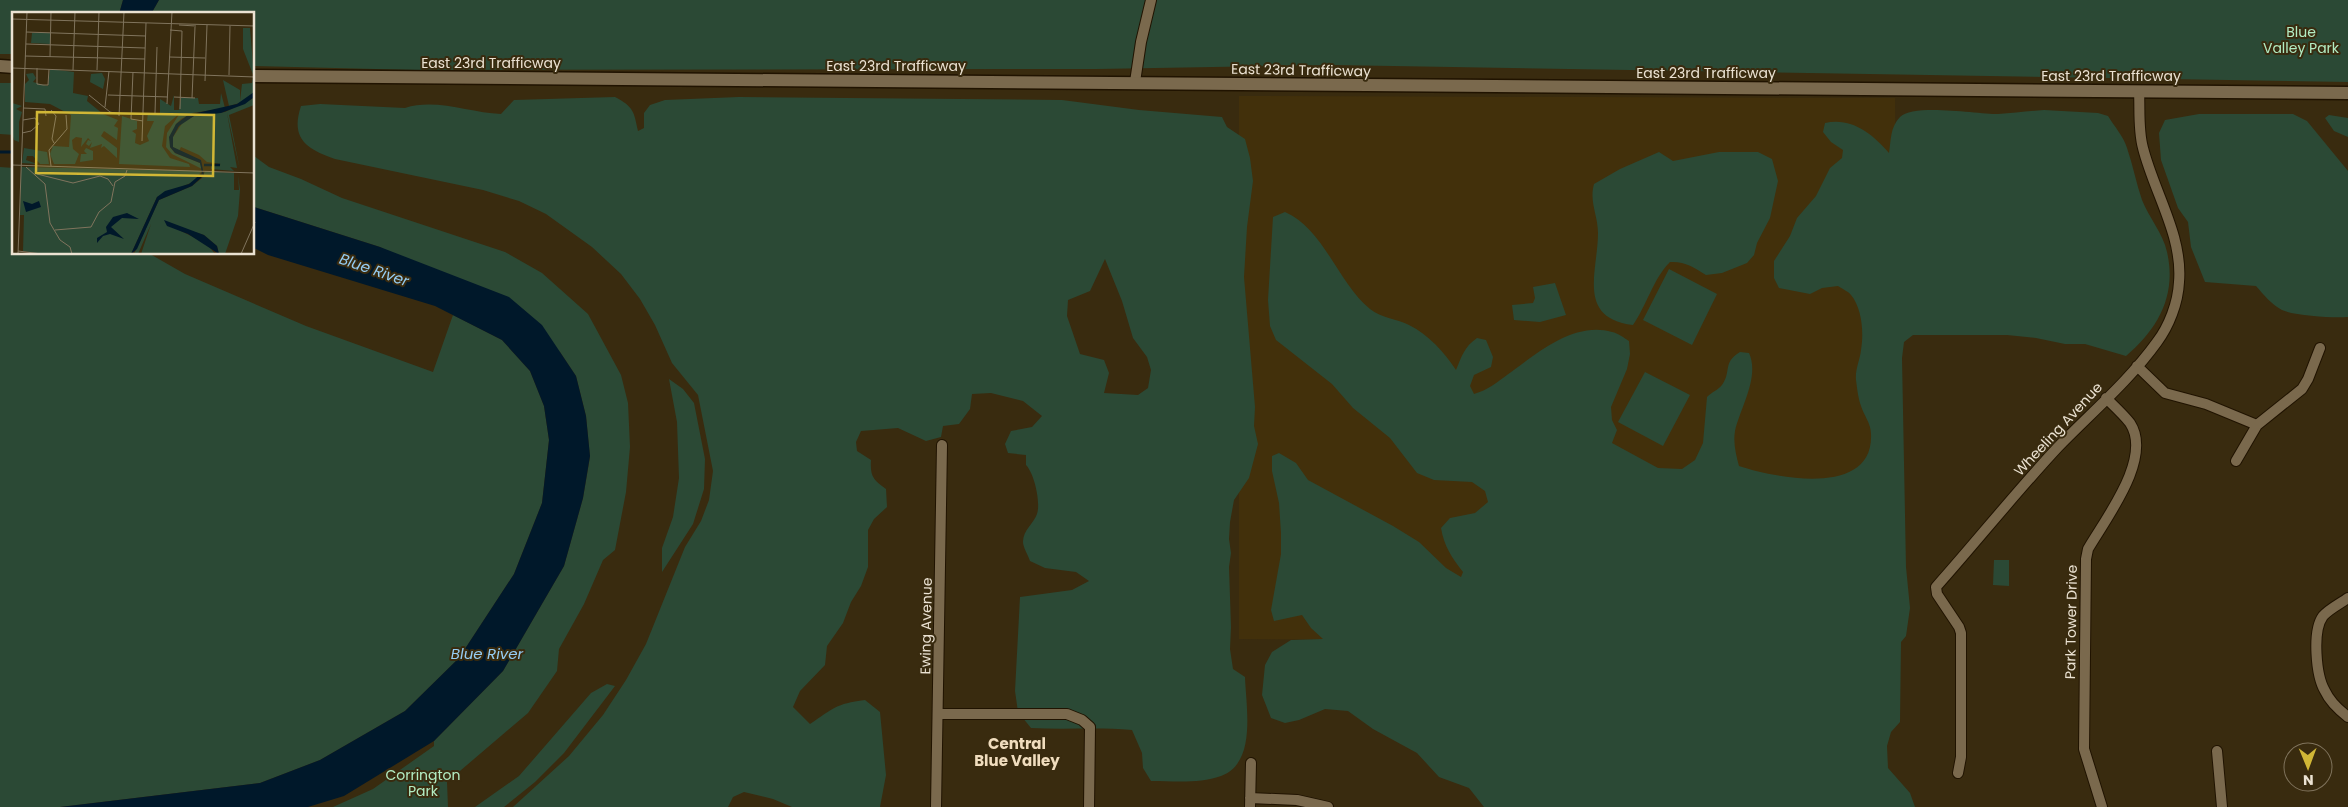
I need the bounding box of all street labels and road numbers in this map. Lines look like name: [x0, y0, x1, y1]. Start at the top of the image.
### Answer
street label: East 23rd Trafficway: [421, 53, 561, 73]
street label: East 23rd Trafficway: [826, 56, 966, 76]
street label: East 23rd Trafficway: [1231, 59, 1371, 81]
street label: East 23rd Trafficway: [1636, 63, 1776, 83]
street label: East 23rd Trafficway: [2041, 66, 2181, 86]
street label: Wheeling Avenue: [2009, 377, 2107, 480]
street label: Park Tower Drive: [2060, 564, 2082, 679]
street label: Ewing Avenue: [915, 577, 937, 675]

